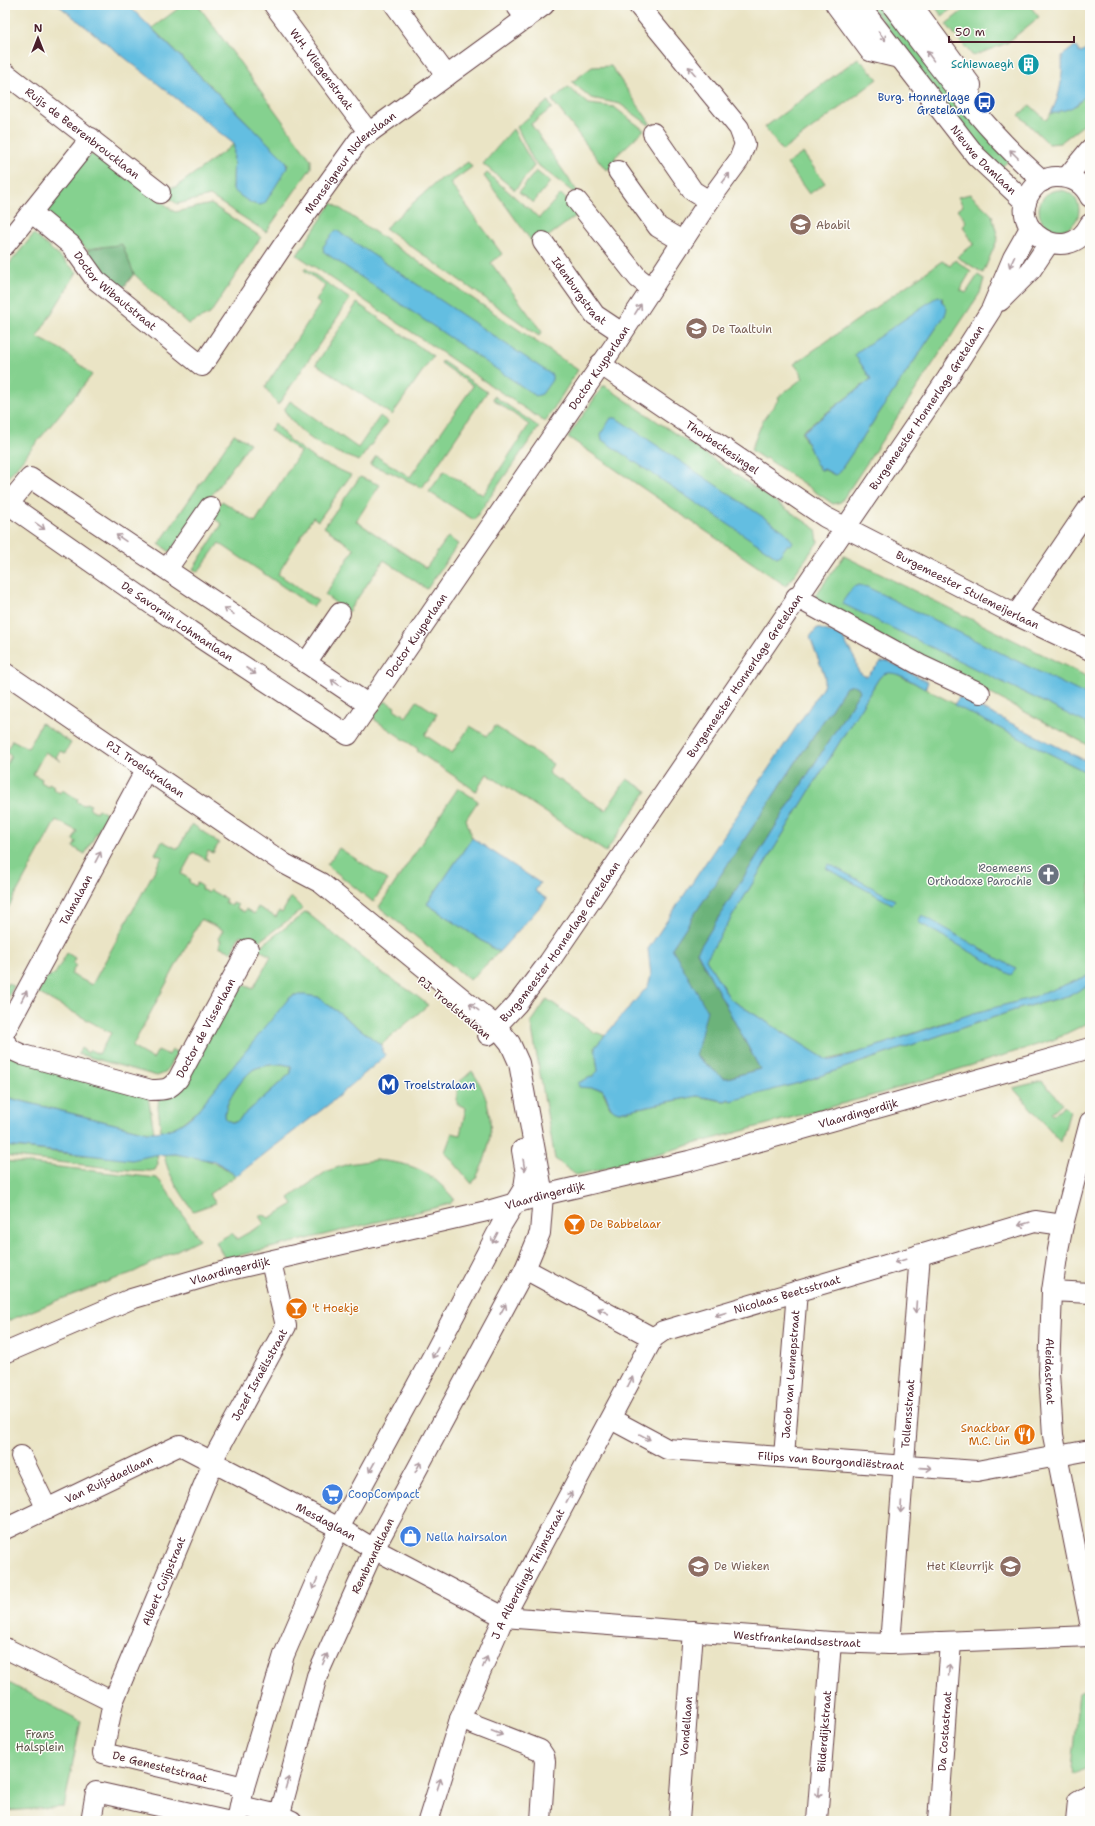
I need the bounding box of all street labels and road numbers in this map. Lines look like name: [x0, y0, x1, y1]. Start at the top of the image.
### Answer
street label: W.H. Vliegenstraat: [286, 25, 357, 113]
street label: Ruijs de Beerenbroucklaan: [22, 84, 143, 182]
street label: Monseigneur Nolenslaan: [301, 108, 399, 217]
street label: Nieuwe Damlaan: [947, 122, 1020, 198]
street label: Doctor Wibautstraat: [70, 248, 160, 334]
street label: Idenburgstraat: [548, 254, 610, 328]
street label: Doctor Kuyperlaan: [565, 322, 633, 413]
street label: Burgemeester Honnerlage Gretelaan: [866, 322, 987, 493]
street label: Thorbeckesingel: [683, 417, 762, 478]
street label: Burgemeester Stulemeijerlaan: [893, 547, 1042, 633]
street label: De Savornin Lohmanlaan: [118, 578, 236, 665]
street label: Doctor Kuyperlaan: [382, 590, 451, 680]
street label: Burgemeester Honnerlage Gretelaan: [683, 590, 806, 761]
street label: P.J. Troelstralaan: [103, 737, 188, 801]
street label: Burgemeester Honnerlage Gretelaan: [496, 858, 623, 1025]
street label: Talmalaan: [56, 872, 96, 928]
street label: P.J. Troelstralaan: [414, 973, 494, 1043]
street label: Doctor de Visserlaan: [172, 975, 239, 1081]
street label: Vlaardingerdijk: [817, 1095, 900, 1132]
street label: Vlaardingerdijk: [503, 1178, 587, 1213]
street label: Vlaardingerdijk: [188, 1253, 271, 1289]
street label: Nicolaas Beetsstraat: [732, 1271, 843, 1317]
street label: Jacob van Lennepstraat: [778, 1309, 803, 1439]
street label: Jozef Israëlsstraat: [228, 1326, 291, 1424]
street label: Aleidastraat: [1041, 1338, 1059, 1406]
street label: Tollensstraat: [898, 1378, 918, 1449]
street label: Filips van Bourgondiëstraat: [757, 1448, 905, 1473]
street label: Van Ruijsdaellaan: [62, 1452, 155, 1507]
street label: Mesdaglaan: [293, 1499, 359, 1544]
street label: J A Alberdingk Thijmstraat: [488, 1506, 568, 1642]
street label: Rembrandtlaan: [348, 1515, 398, 1596]
street label: Albert Cuijpstraat: [138, 1534, 189, 1628]
street label: Westfrankelandsestraat: [733, 1627, 861, 1651]
street label: Bilderdijkstraat: [813, 1690, 835, 1773]
street label: Da Costastraat: [934, 1691, 955, 1772]
street label: Vondellaan: [676, 1696, 696, 1757]
street label: De Genestetstraat: [111, 1748, 209, 1786]

